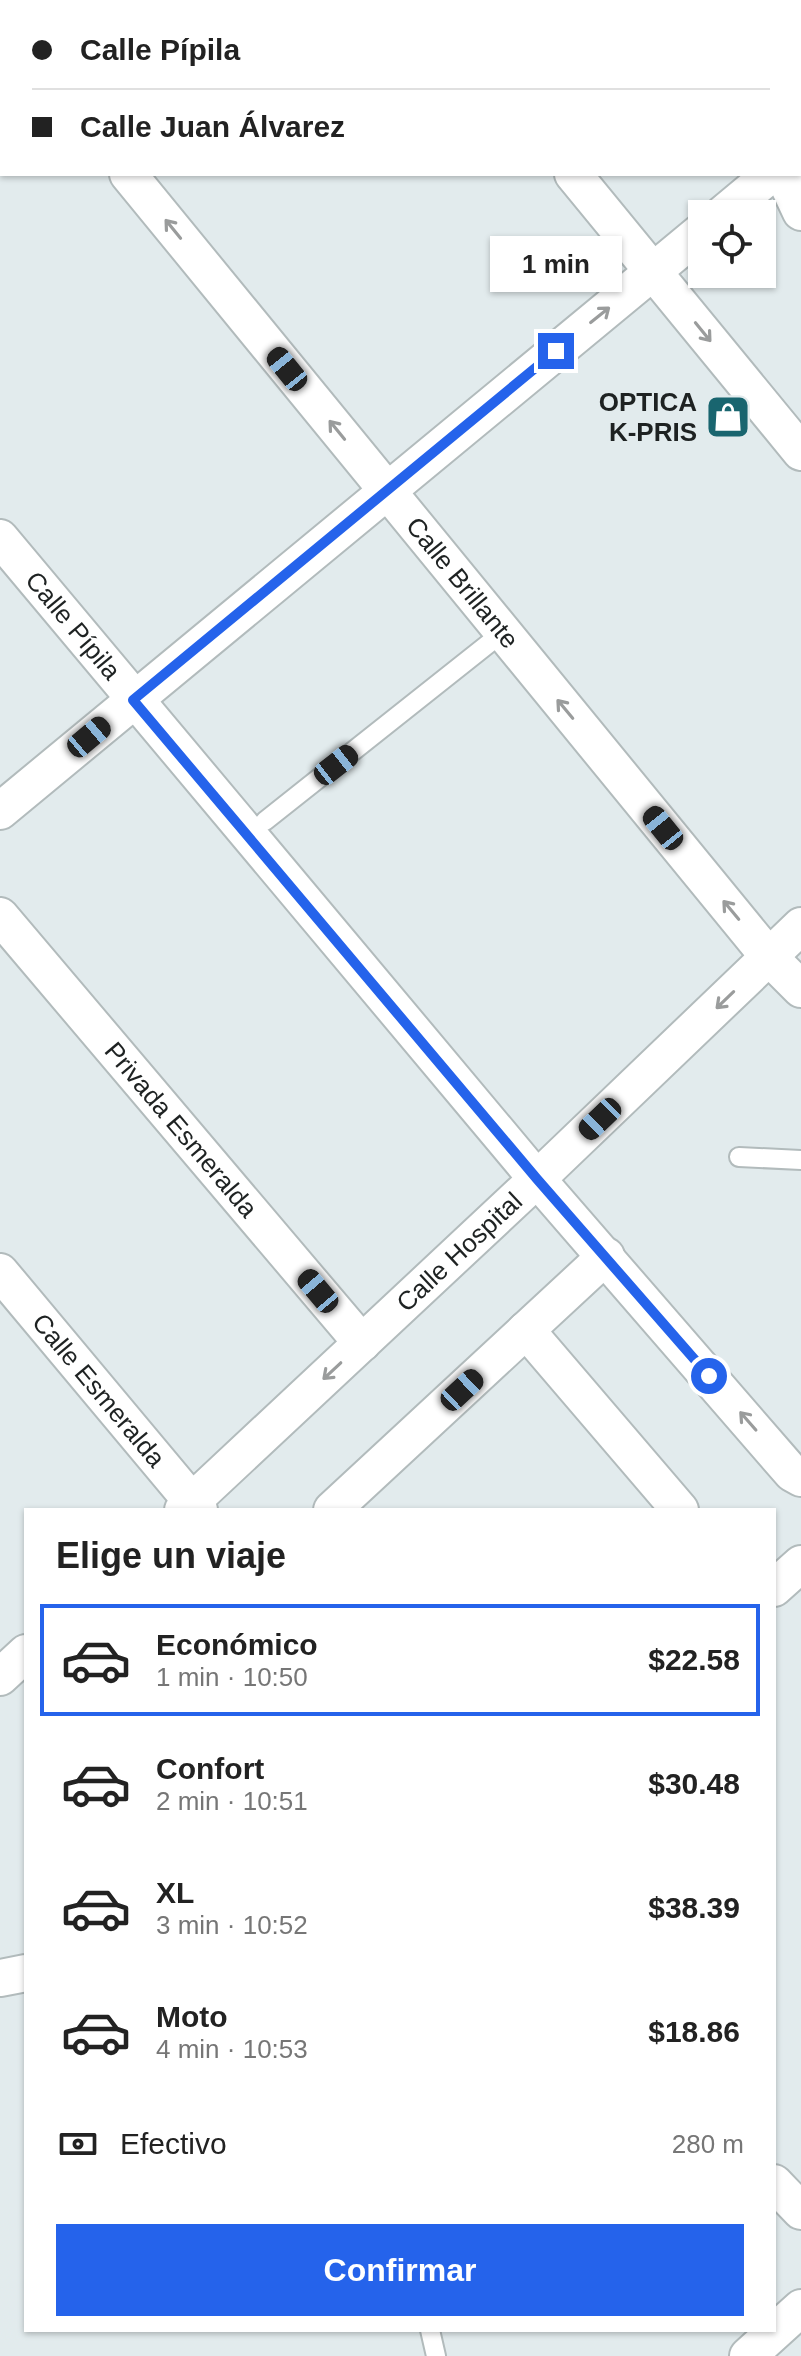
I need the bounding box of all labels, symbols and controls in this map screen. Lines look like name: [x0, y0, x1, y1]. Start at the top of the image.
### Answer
text: Calle Pípila: [80, 33, 240, 66]
text: Calle Juan Álvarez: [80, 110, 345, 143]
map controls: [688, 200, 776, 288]
button: locate: [688, 200, 776, 288]
one-way arrow: [164, 219, 182, 240]
callout: 1 min: [490, 235, 622, 291]
text: 1 min: [522, 249, 590, 279]
one-way arrow: [589, 306, 610, 324]
one-way arrow: [694, 321, 711, 342]
route end: [538, 333, 574, 369]
car: [263, 343, 311, 395]
place label: OPTICA K-PRIS: [599, 387, 697, 447]
shop icon: OPTICA K-PRIS: [704, 393, 752, 441]
one-way arrow: [328, 421, 346, 441]
street label: Calle Brillante: [400, 511, 525, 654]
street label: Calle Pípila: [19, 565, 127, 686]
one-way arrow: [556, 700, 574, 720]
car: [63, 712, 115, 762]
car: [310, 741, 362, 789]
car: [639, 802, 687, 854]
one-way arrow: [722, 900, 740, 921]
one-way arrow: [715, 990, 735, 1008]
street label: Privada Esmeralda: [99, 1036, 264, 1224]
car: [574, 1094, 626, 1144]
street label: Calle Hospital: [390, 1186, 528, 1318]
car: [293, 1265, 343, 1317]
street label: Calle Esmeralda: [26, 1307, 172, 1473]
route start: [691, 1358, 727, 1394]
one-way arrow: [322, 1361, 342, 1380]
car: [436, 1365, 488, 1415]
one-way arrow: [739, 1411, 757, 1432]
text: Elige un viaje: [56, 1535, 286, 1576]
icon: car: [60, 1624, 132, 1696]
text: Económico: [156, 1628, 318, 1661]
text: $22.58: [648, 1643, 740, 1676]
text: 1 min · 10:50: [156, 1662, 308, 1692]
icon: car: [60, 1748, 132, 1820]
text: Confort: [156, 1752, 264, 1785]
text: $30.48: [648, 1767, 740, 1800]
text: 2 min · 10:51: [156, 1786, 308, 1816]
icon: car: [60, 1872, 132, 1944]
text: XL: [156, 1876, 194, 1909]
text: $38.39: [648, 1891, 740, 1924]
text: 3 min · 10:52: [156, 1910, 308, 1940]
icon: car: [60, 1996, 132, 2068]
text: Moto: [156, 2000, 228, 2033]
text: $18.86: [648, 2015, 740, 2048]
text: 4 min · 10:53: [156, 2034, 308, 2064]
icon: cash: [56, 2122, 100, 2166]
text: Efectivo: [120, 2127, 227, 2160]
text: 280 m: [672, 2129, 744, 2159]
button: Confirmar: [56, 2224, 744, 2316]

